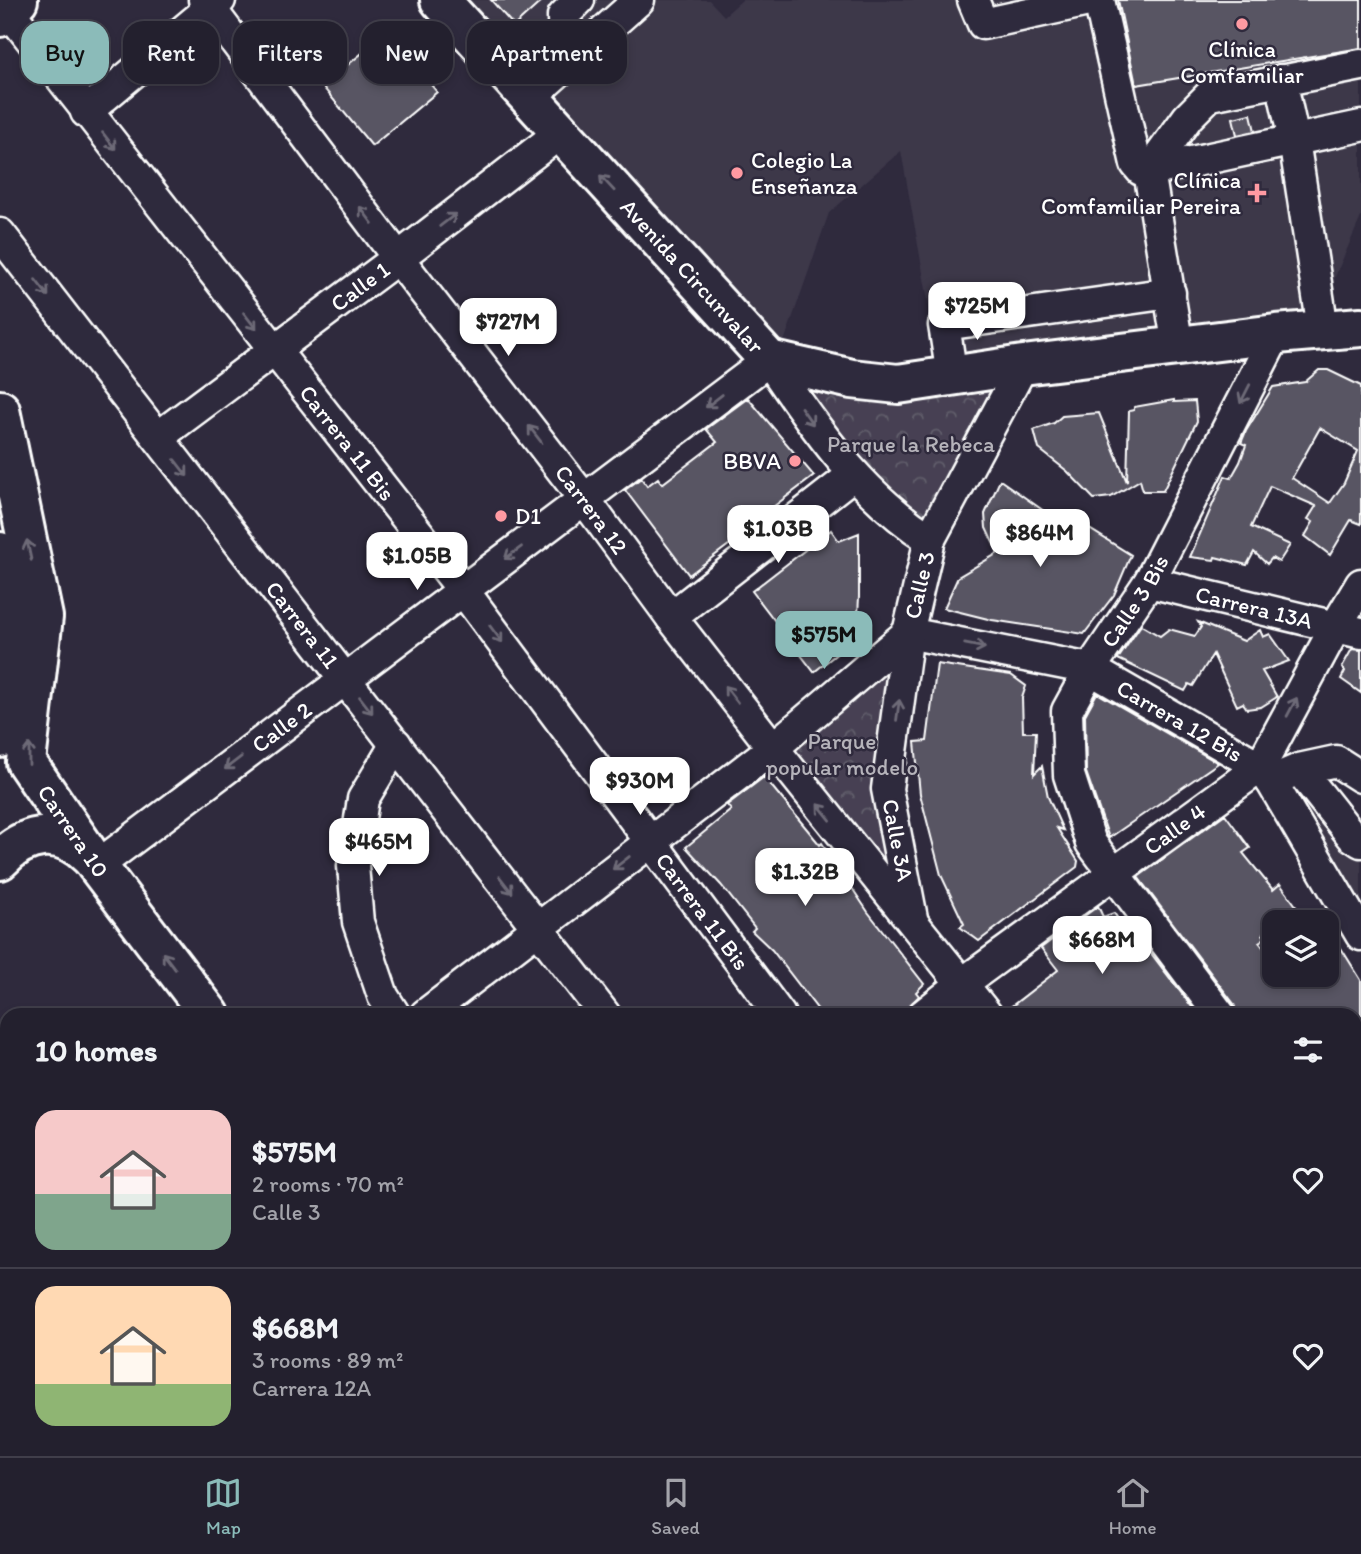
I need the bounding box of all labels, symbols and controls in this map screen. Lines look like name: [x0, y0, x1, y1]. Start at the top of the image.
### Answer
marker: Clínica Comfamiliar: [1234, 16, 1250, 32]
chip: Buy: [21, 21, 109, 84]
chip: Rent: [123, 21, 219, 84]
chip: Filters: [233, 21, 347, 84]
chip: New: [361, 21, 453, 84]
chip: Apartment: [467, 21, 627, 84]
place label: Clínica Comfamiliar: [1180, 35, 1304, 89]
one-way arrow: [102, 132, 117, 150]
place label: Colegio La Enseñanza: [751, 146, 858, 200]
marker: Colegio La Enseñanza: [729, 165, 745, 181]
place label: Clínica Comfamiliar Pereira: [1041, 166, 1241, 220]
one-way arrow: [598, 175, 615, 192]
marker: Clínica Comfamiliar Pereira: [1247, 183, 1267, 203]
street label: Avenida Circunvalar: [615, 193, 770, 359]
one-way arrow: [359, 206, 373, 225]
one-way arrow: [438, 212, 456, 227]
street label: Calle 1: [325, 255, 395, 317]
one-way arrow: [34, 278, 49, 297]
pin: $725M: [928, 282, 1026, 342]
text: $725M: [944, 291, 1010, 319]
pin: $727M: [459, 298, 557, 358]
text: $727M: [476, 307, 540, 335]
one-way arrow: [242, 311, 257, 329]
street label: Carrera 11 Bis: [293, 379, 401, 506]
one-way arrow: [1237, 383, 1251, 404]
one-way arrow: [705, 393, 724, 408]
one-way arrow: [800, 406, 814, 425]
one-way arrow: [527, 426, 542, 444]
park label: Parque la Rebeca: [827, 430, 995, 458]
place label: BBVA: [723, 447, 781, 475]
marker: BBVA: [787, 453, 803, 469]
one-way arrow: [174, 458, 189, 476]
street label: Carrera 12: [549, 459, 634, 560]
place label: D1: [515, 502, 541, 530]
pin: $1.03B: [721, 505, 835, 565]
marker: D1: [493, 508, 509, 524]
pin: $864M: [991, 510, 1089, 569]
text: $1.03B: [743, 514, 813, 542]
text: $864M: [1006, 518, 1074, 546]
pin: $1.05B: [360, 532, 474, 592]
one-way arrow: [22, 539, 36, 562]
text: $1.05B: [382, 541, 452, 569]
one-way arrow: [504, 546, 523, 560]
street label: Calle 3: [898, 549, 941, 622]
street label: Calle 3 Bis: [1095, 550, 1175, 653]
street label: Carrera 11: [260, 575, 345, 674]
street label: Carrera 13A: [1193, 580, 1316, 635]
pin: $575M: [775, 612, 873, 671]
text: $575M: [791, 620, 857, 648]
one-way arrow: [489, 624, 504, 643]
one-way arrow: [963, 640, 986, 654]
street label: Carrera 12 Bis: [1112, 673, 1248, 768]
one-way arrow: [724, 685, 738, 704]
street label: Calle 2: [246, 695, 317, 759]
one-way arrow: [359, 696, 374, 714]
one-way arrow: [1285, 697, 1299, 717]
one-way arrow: [892, 699, 905, 722]
park label: Parque popular modelo: [766, 727, 918, 781]
one-way arrow: [22, 743, 36, 766]
one-way arrow: [225, 756, 243, 771]
pin: $930M: [591, 758, 689, 817]
text: $930M: [606, 766, 674, 794]
street label: Carrera 10: [31, 779, 115, 883]
street label: Calle 3A: [876, 797, 920, 884]
street label: Calle 4: [1138, 797, 1211, 861]
one-way arrow: [816, 803, 832, 821]
pin: $465M: [330, 818, 428, 878]
text: $465M: [345, 827, 413, 855]
street label: Carrera 11 Bis: [650, 847, 756, 976]
pin: $1.32B: [748, 848, 862, 908]
one-way arrow: [612, 856, 631, 871]
text: $1.32B: [771, 857, 839, 885]
one-way arrow: [498, 875, 513, 894]
map controls: [1262, 910, 1339, 987]
button: layers: [1262, 910, 1339, 987]
pin: $668M: [1053, 916, 1151, 976]
text: $668M: [1069, 925, 1135, 953]
one-way arrow: [161, 952, 176, 970]
icon: filters: [1289, 1031, 1327, 1069]
text: 10 homes: [35, 1032, 158, 1069]
text: $575M: [252, 1133, 337, 1170]
icon: home: [91, 1138, 175, 1222]
icon: heart: [1289, 1161, 1327, 1199]
text: 2 rooms · 70 m²: [252, 1170, 404, 1198]
text: Calle 3: [252, 1198, 320, 1226]
text: $668M: [252, 1309, 339, 1346]
icon: home: [91, 1314, 175, 1398]
icon: heart: [1289, 1337, 1327, 1375]
text: 3 rooms · 89 m²: [252, 1346, 403, 1374]
text: Carrera 12A: [252, 1374, 371, 1402]
tab: Map: [204, 1474, 242, 1539]
tab: Saved: [651, 1474, 700, 1539]
tab: Home: [1109, 1474, 1157, 1539]

